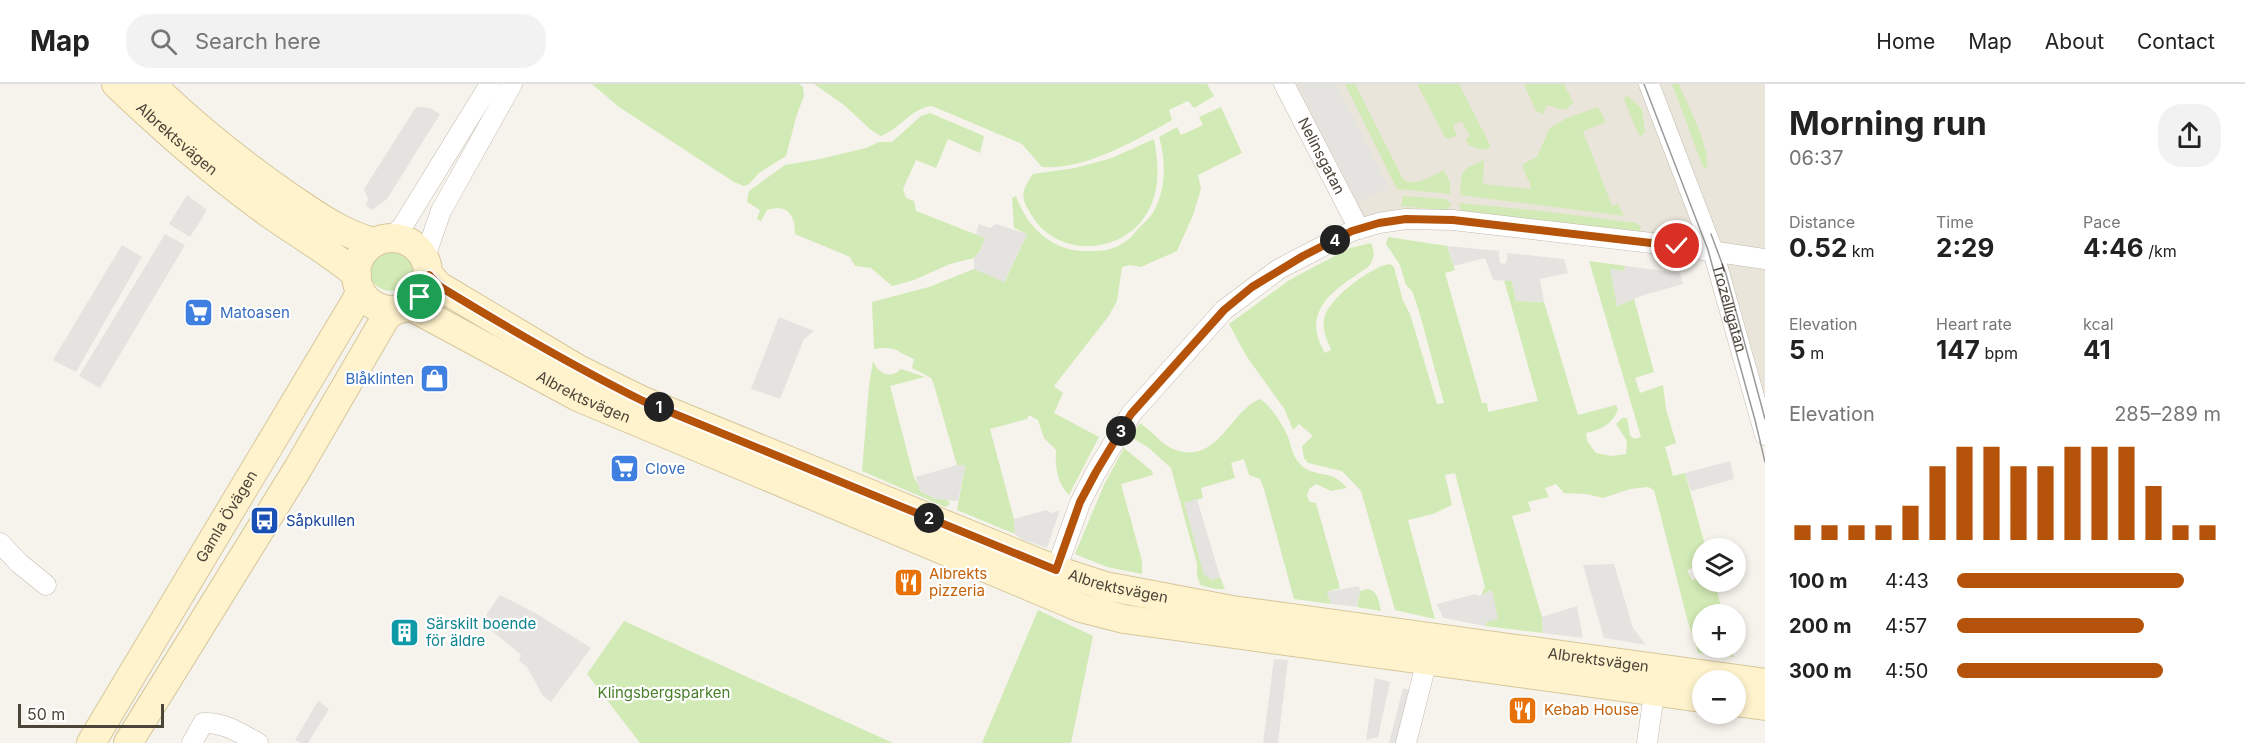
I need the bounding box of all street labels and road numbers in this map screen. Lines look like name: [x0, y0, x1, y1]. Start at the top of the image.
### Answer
street label: Albrektsvägen: [133, 98, 222, 179]
street label: Nelinsgatan: [1294, 114, 1349, 197]
street label: Trozelligatan: [1708, 262, 1751, 354]
street label: Albrektsvägen: [533, 366, 633, 427]
street label: Gamla Övägen: [191, 467, 261, 566]
street label: Albrektsvägen: [1066, 565, 1170, 607]
street label: Albrektsvägen: [1547, 643, 1650, 676]

